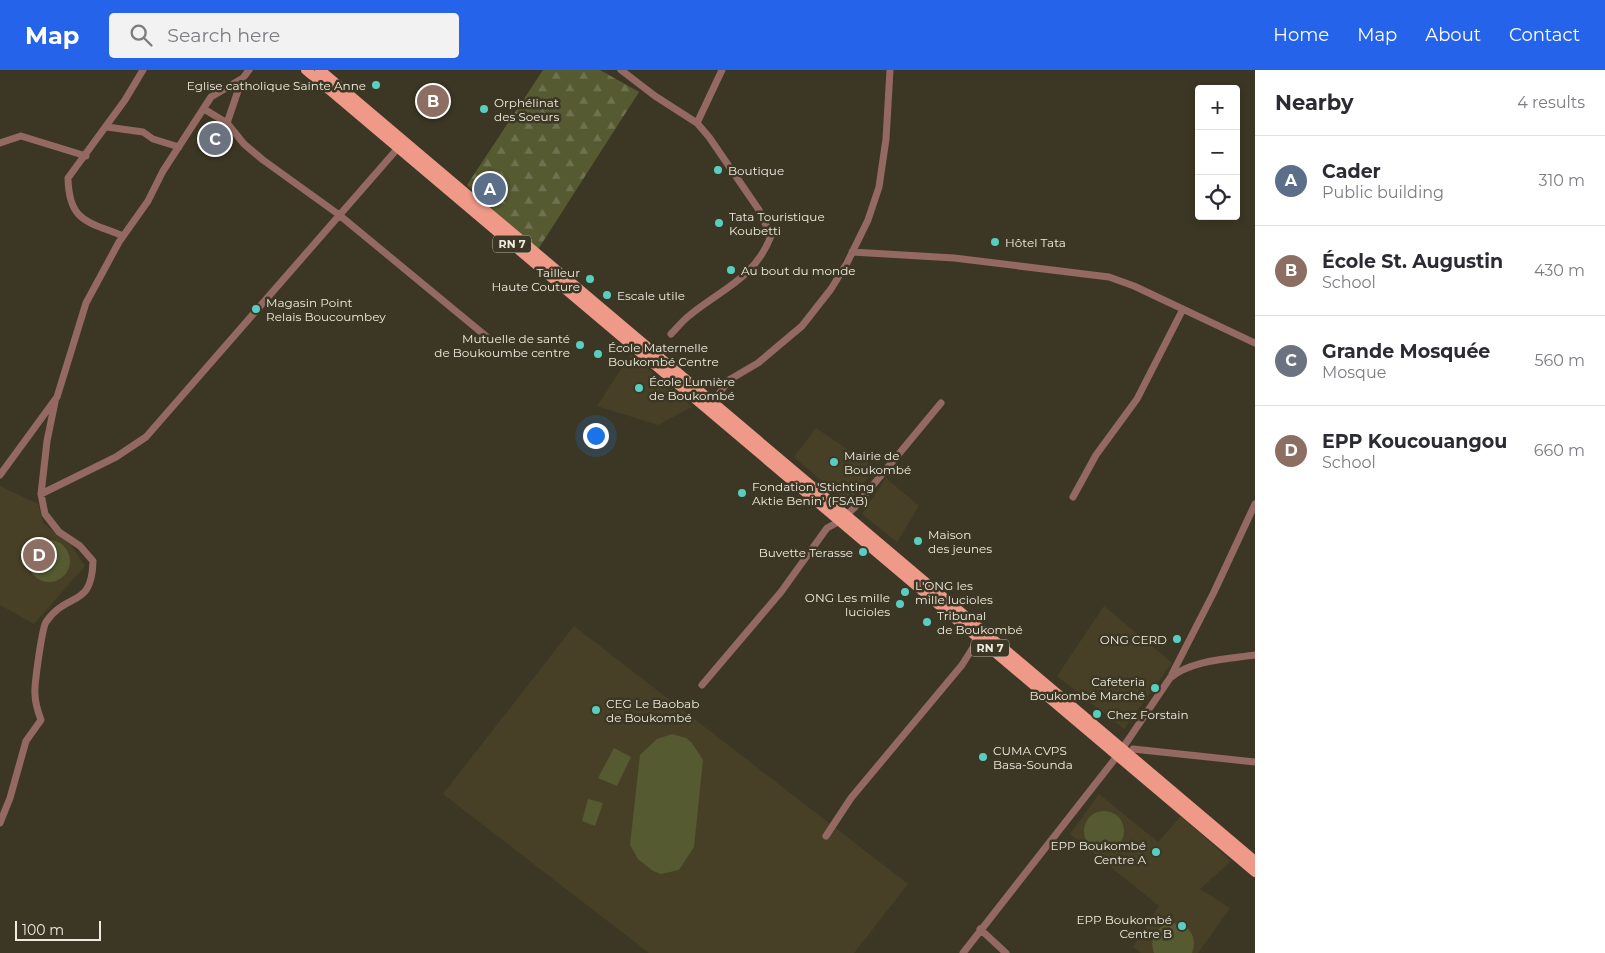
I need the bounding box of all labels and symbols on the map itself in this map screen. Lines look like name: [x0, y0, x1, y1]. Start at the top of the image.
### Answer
place label: Eglise catholique Sainte Anne: [187, 78, 366, 93]
marker: Eglise catholique Sainte Anne: [370, 79, 382, 91]
pin: B: [417, 82, 449, 120]
place label: Orphélinat des Soeurs: [494, 95, 559, 124]
marker: Orphélinat des Soeurs: [478, 103, 490, 115]
pin: C: [199, 120, 231, 158]
place label: Boutique: [728, 163, 784, 178]
marker: Boutique: [712, 164, 724, 176]
pin: A: [474, 170, 506, 208]
place label: Tata Touristique Koubetti: [729, 209, 825, 238]
marker: Tata Touristique Koubetti: [713, 217, 725, 229]
road number: RN 7: [493, 235, 531, 252]
place label: Hôtel Tata: [1005, 235, 1066, 250]
marker: Hôtel Tata: [989, 236, 1001, 248]
place label: Au bout du monde: [741, 263, 856, 278]
marker: Au bout du monde: [725, 264, 737, 276]
place label: Tailleur Haute Couture: [491, 265, 580, 294]
marker: Tailleur Haute Couture: [584, 273, 596, 285]
place label: Escale utile: [617, 288, 685, 303]
marker: Escale utile: [601, 289, 613, 301]
place label: Magasin Point Relais Boucoumbey: [266, 295, 386, 324]
marker: Magasin Point Relais Boucoumbey: [250, 303, 262, 315]
place label: Mutuelle de santé de Boukoumbe centre: [434, 331, 570, 360]
marker: Mutuelle de santé de Boukoumbe centre: [574, 339, 586, 351]
place label: École Maternelle Boukombé Centre: [608, 340, 719, 369]
marker: École Maternelle Boukombé Centre: [592, 348, 604, 360]
place label: École Lumière de Boukombé: [649, 374, 735, 403]
marker: École Lumière de Boukombé: [633, 382, 645, 394]
your location: [583, 423, 609, 449]
place label: Mairie de Boukombé: [844, 448, 911, 477]
marker: Mairie de Boukombé: [828, 456, 840, 468]
place label: Fondation 'Stichting Aktie Benin' (FSAB): [752, 479, 874, 508]
marker: Fondation 'Stichting Aktie Benin' (FSAB): [736, 487, 748, 499]
place label: Maison des jeunes: [928, 527, 992, 556]
marker: Maison des jeunes: [912, 535, 924, 547]
pin: D: [23, 536, 55, 574]
place label: Buvette Terasse: [759, 545, 853, 560]
marker: Buvette Terasse: [857, 546, 869, 558]
place label: L'ONG les mille lucioles: [915, 578, 993, 607]
marker: L'ONG les mille lucioles: [899, 586, 911, 598]
place label: ONG Les mille lucioles: [805, 590, 890, 619]
marker: ONG Les mille lucioles: [894, 598, 906, 610]
place label: Tribunal de Boukombé: [937, 608, 1023, 637]
marker: Tribunal de Boukombé: [921, 616, 933, 628]
place label: ONG CERD: [1100, 632, 1167, 647]
marker: ONG CERD: [1171, 633, 1183, 645]
road number: RN 7: [971, 640, 1009, 656]
place label: Cafeteria Boukombé Marché: [1029, 674, 1145, 703]
marker: Cafeteria Boukombé Marché: [1149, 682, 1161, 694]
place label: CEG Le Baobab de Boukombé: [606, 696, 699, 725]
marker: CEG Le Baobab de Boukombé: [590, 704, 602, 716]
place label: Chez Forstain: [1107, 707, 1189, 722]
marker: Chez Forstain: [1091, 708, 1103, 720]
place label: CUMA CVPS Basa-Sounda: [993, 743, 1073, 772]
marker: CUMA CVPS Basa-Sounda: [977, 751, 989, 763]
place label: EPP Boukombé Centre A: [1051, 838, 1146, 867]
marker: EPP Boukombé Centre A: [1150, 846, 1162, 858]
place label: EPP Boukombé Centre B: [1077, 912, 1172, 941]
scale bar: [15, 918, 101, 941]
marker: EPP Boukombé Centre B: [1176, 920, 1188, 932]

